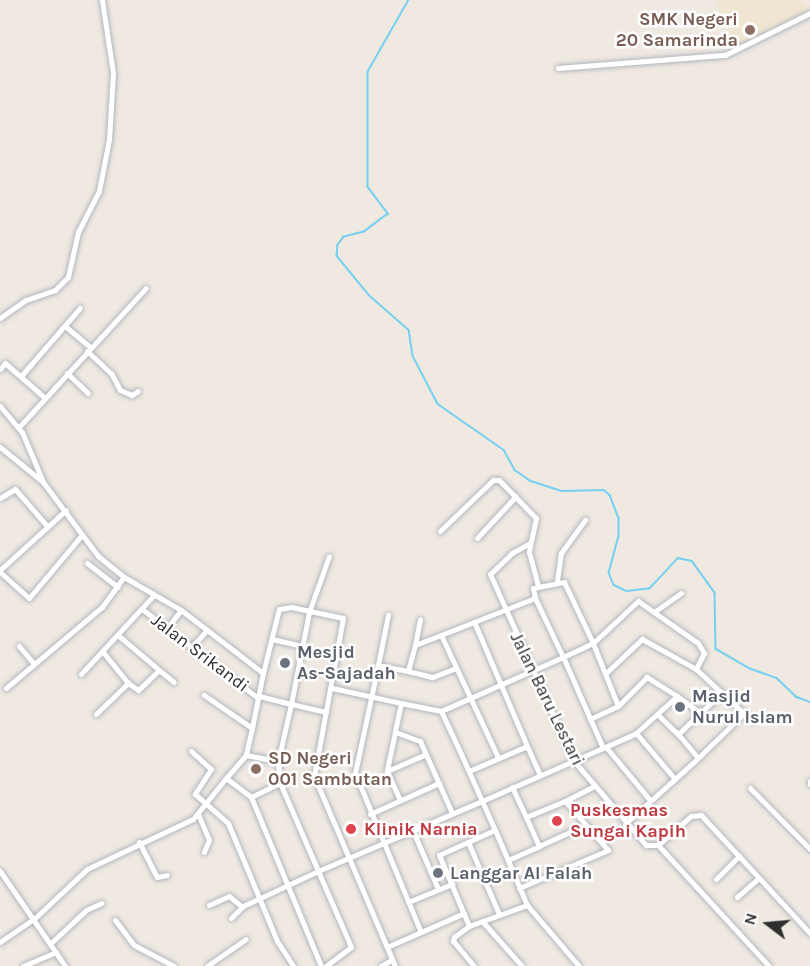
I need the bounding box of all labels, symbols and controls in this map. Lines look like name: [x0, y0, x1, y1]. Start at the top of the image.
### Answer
place label: SMK Negeri 20 Samarinda: [616, 9, 738, 52]
marker: SMK Negeri 20 Samarinda: [743, 23, 757, 37]
street label: Jalan Srikandi: [147, 609, 253, 697]
street label: Jalan Baru Lestari: [505, 629, 589, 769]
place label: Mesjid As-Sajadah: [297, 642, 396, 684]
marker: Mesjid As-Sajadah: [278, 656, 292, 670]
place label: Masjid Nurul Islam: [692, 686, 793, 728]
marker: Masjid Nurul Islam: [673, 700, 687, 714]
place label: SD Negeri 001 Sambutan: [268, 748, 392, 790]
marker: SD Negeri 001 Sambutan: [249, 762, 263, 776]
place label: Puskesmas Sungai Kapih: [570, 800, 686, 842]
marker: Puskesmas Sungai Kapih: [548, 812, 566, 830]
place label: Klinik Narnia: [364, 818, 478, 840]
marker: Klinik Narnia: [342, 820, 360, 838]
place label: Langgar Al Falah: [450, 862, 592, 884]
marker: Langgar Al Falah: [431, 866, 445, 880]
north arrow: [738, 894, 798, 954]
text: N: [739, 911, 761, 927]

